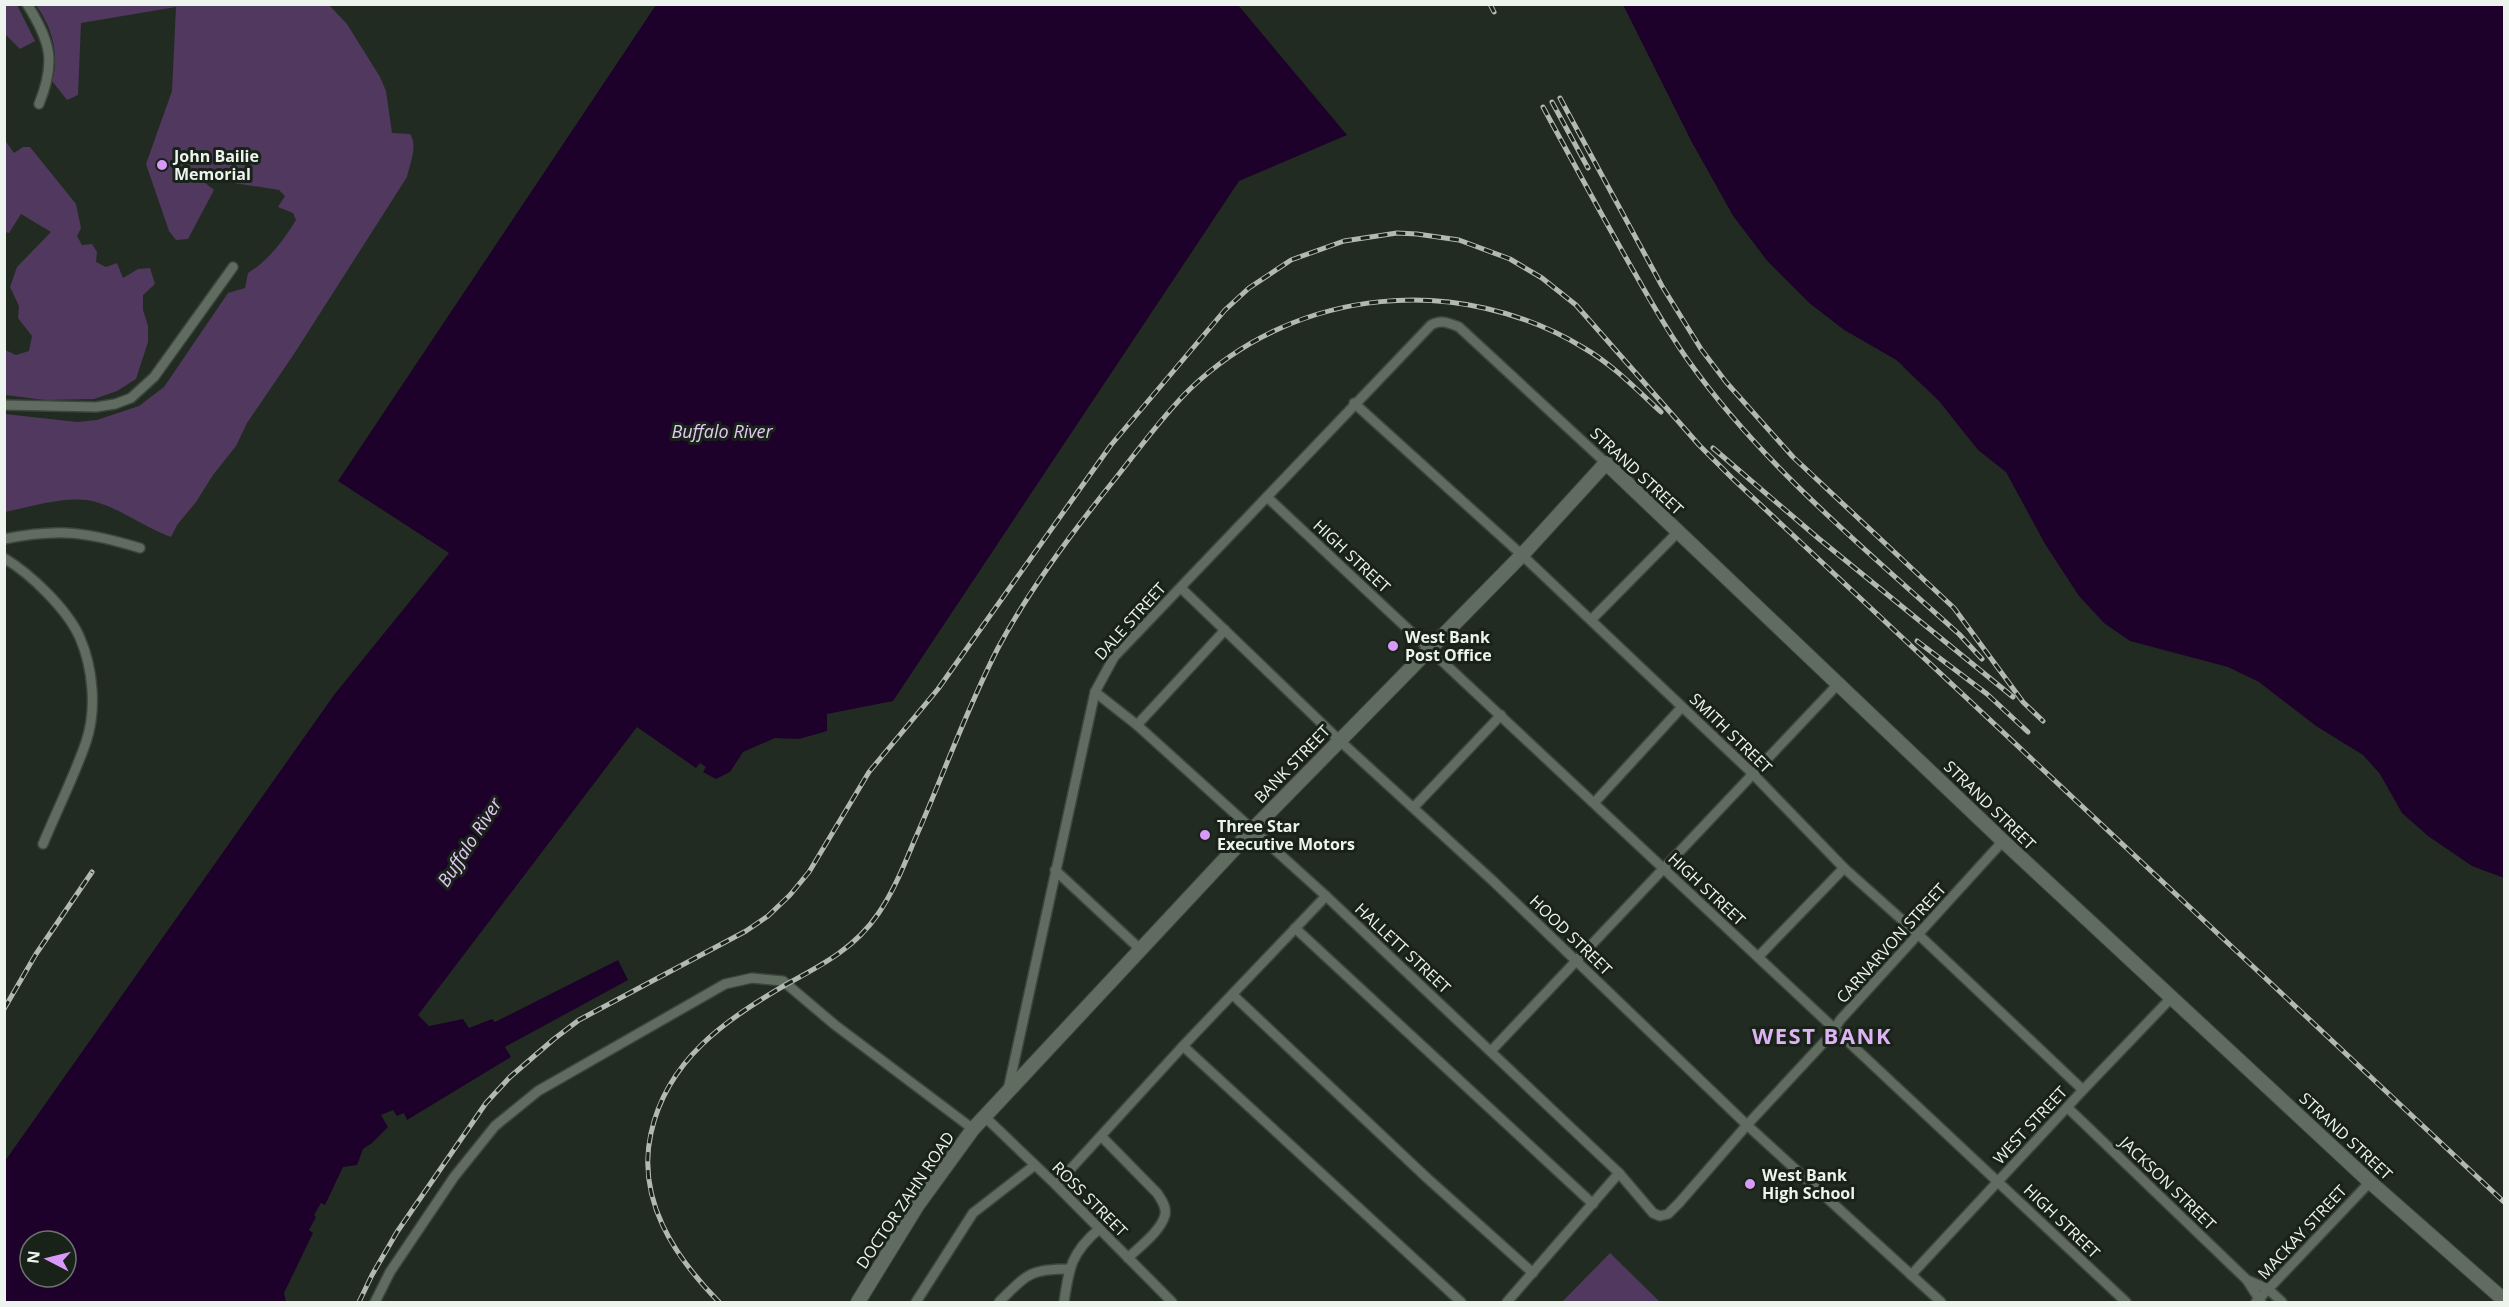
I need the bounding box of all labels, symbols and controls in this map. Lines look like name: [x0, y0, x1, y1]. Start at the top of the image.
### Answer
place label: John Bailie Memorial: [172, 145, 259, 185]
marker: John Bailie Memorial: [155, 158, 169, 172]
water label: Buffalo River: [671, 419, 773, 443]
street label: STRAND STREET: [1586, 422, 1688, 520]
street label: HIGH STREET: [1309, 515, 1395, 598]
street label: DALE STREET: [1089, 577, 1171, 664]
place label: West Bank Post Office: [1405, 626, 1492, 666]
marker: West Bank Post Office: [1386, 639, 1400, 653]
street label: SMITH STREET: [1685, 688, 1777, 778]
street label: BANK STREET: [1249, 720, 1335, 808]
street label: STRAND STREET: [1939, 756, 2041, 855]
water label: Buffalo River: [431, 792, 507, 891]
place label: Three Star Executive Motors: [1217, 815, 1355, 855]
marker: Three Star Executive Motors: [1198, 828, 1212, 842]
street label: HIGH STREET: [1664, 848, 1750, 931]
street label: CARNARVON STREET: [1831, 878, 1951, 1008]
street label: HOOD STREET: [1525, 890, 1617, 980]
street label: HALLETT STREET: [1350, 898, 1456, 998]
district label: WEST BANK: [1752, 1020, 1892, 1050]
street label: WEST STREET: [1988, 1081, 2072, 1169]
street label: STRAND STREET: [2295, 1087, 2397, 1185]
street label: DOCTOR ZAHN ROAD: [851, 1127, 959, 1273]
street label: JACKSON STREET: [2114, 1130, 2221, 1235]
street label: ROSS STREET: [1048, 1157, 1133, 1242]
place label: West Bank High School: [1762, 1164, 1855, 1204]
marker: West Bank High School: [1743, 1177, 1757, 1191]
street label: HIGH STREET: [2019, 1179, 2105, 1263]
street label: MACKAY STREET: [2252, 1180, 2352, 1284]
north arrow: [18, 1229, 78, 1289]
text: N: [21, 1249, 45, 1265]

